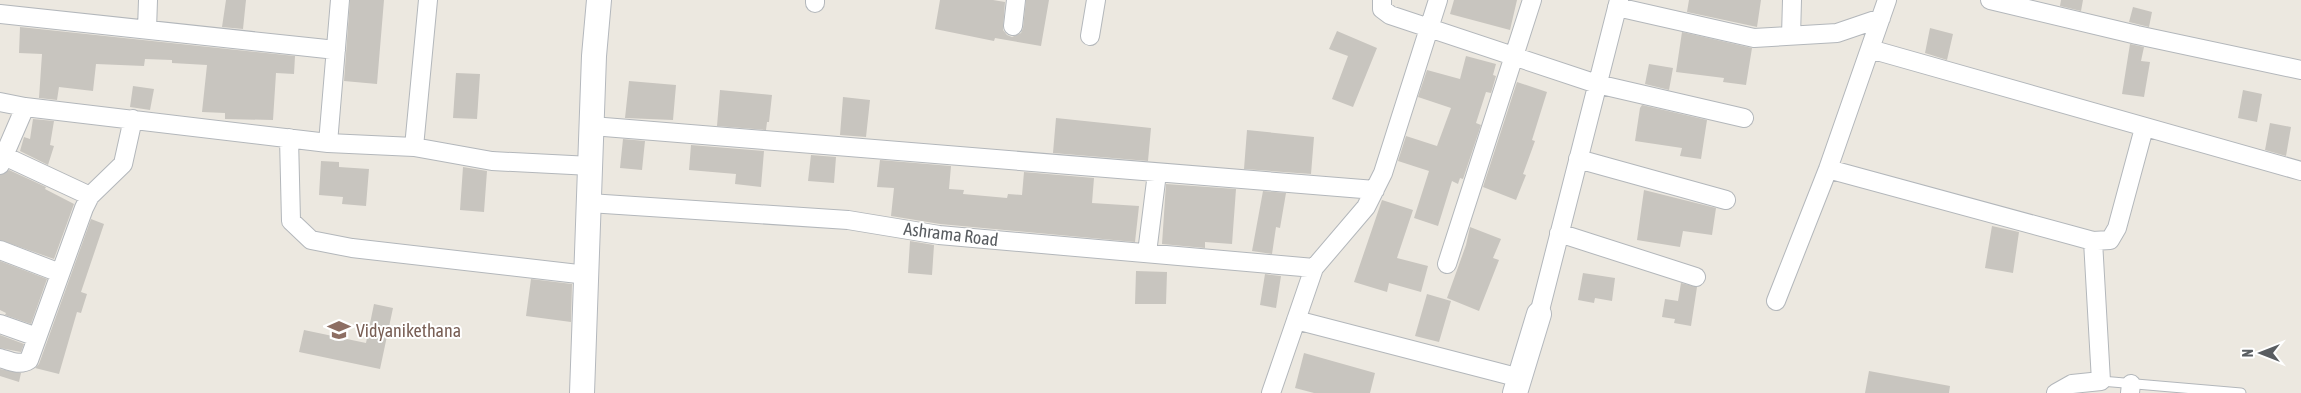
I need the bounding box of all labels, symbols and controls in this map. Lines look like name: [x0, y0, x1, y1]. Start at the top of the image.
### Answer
street label: Ashrama Road: [902, 218, 1000, 250]
school or university icon: Vidyanikethana: [326, 317, 352, 343]
place label: Vidyanikethana: [356, 320, 461, 341]
north arrow: [2236, 328, 2286, 378]
text: N: [2240, 349, 2256, 357]

